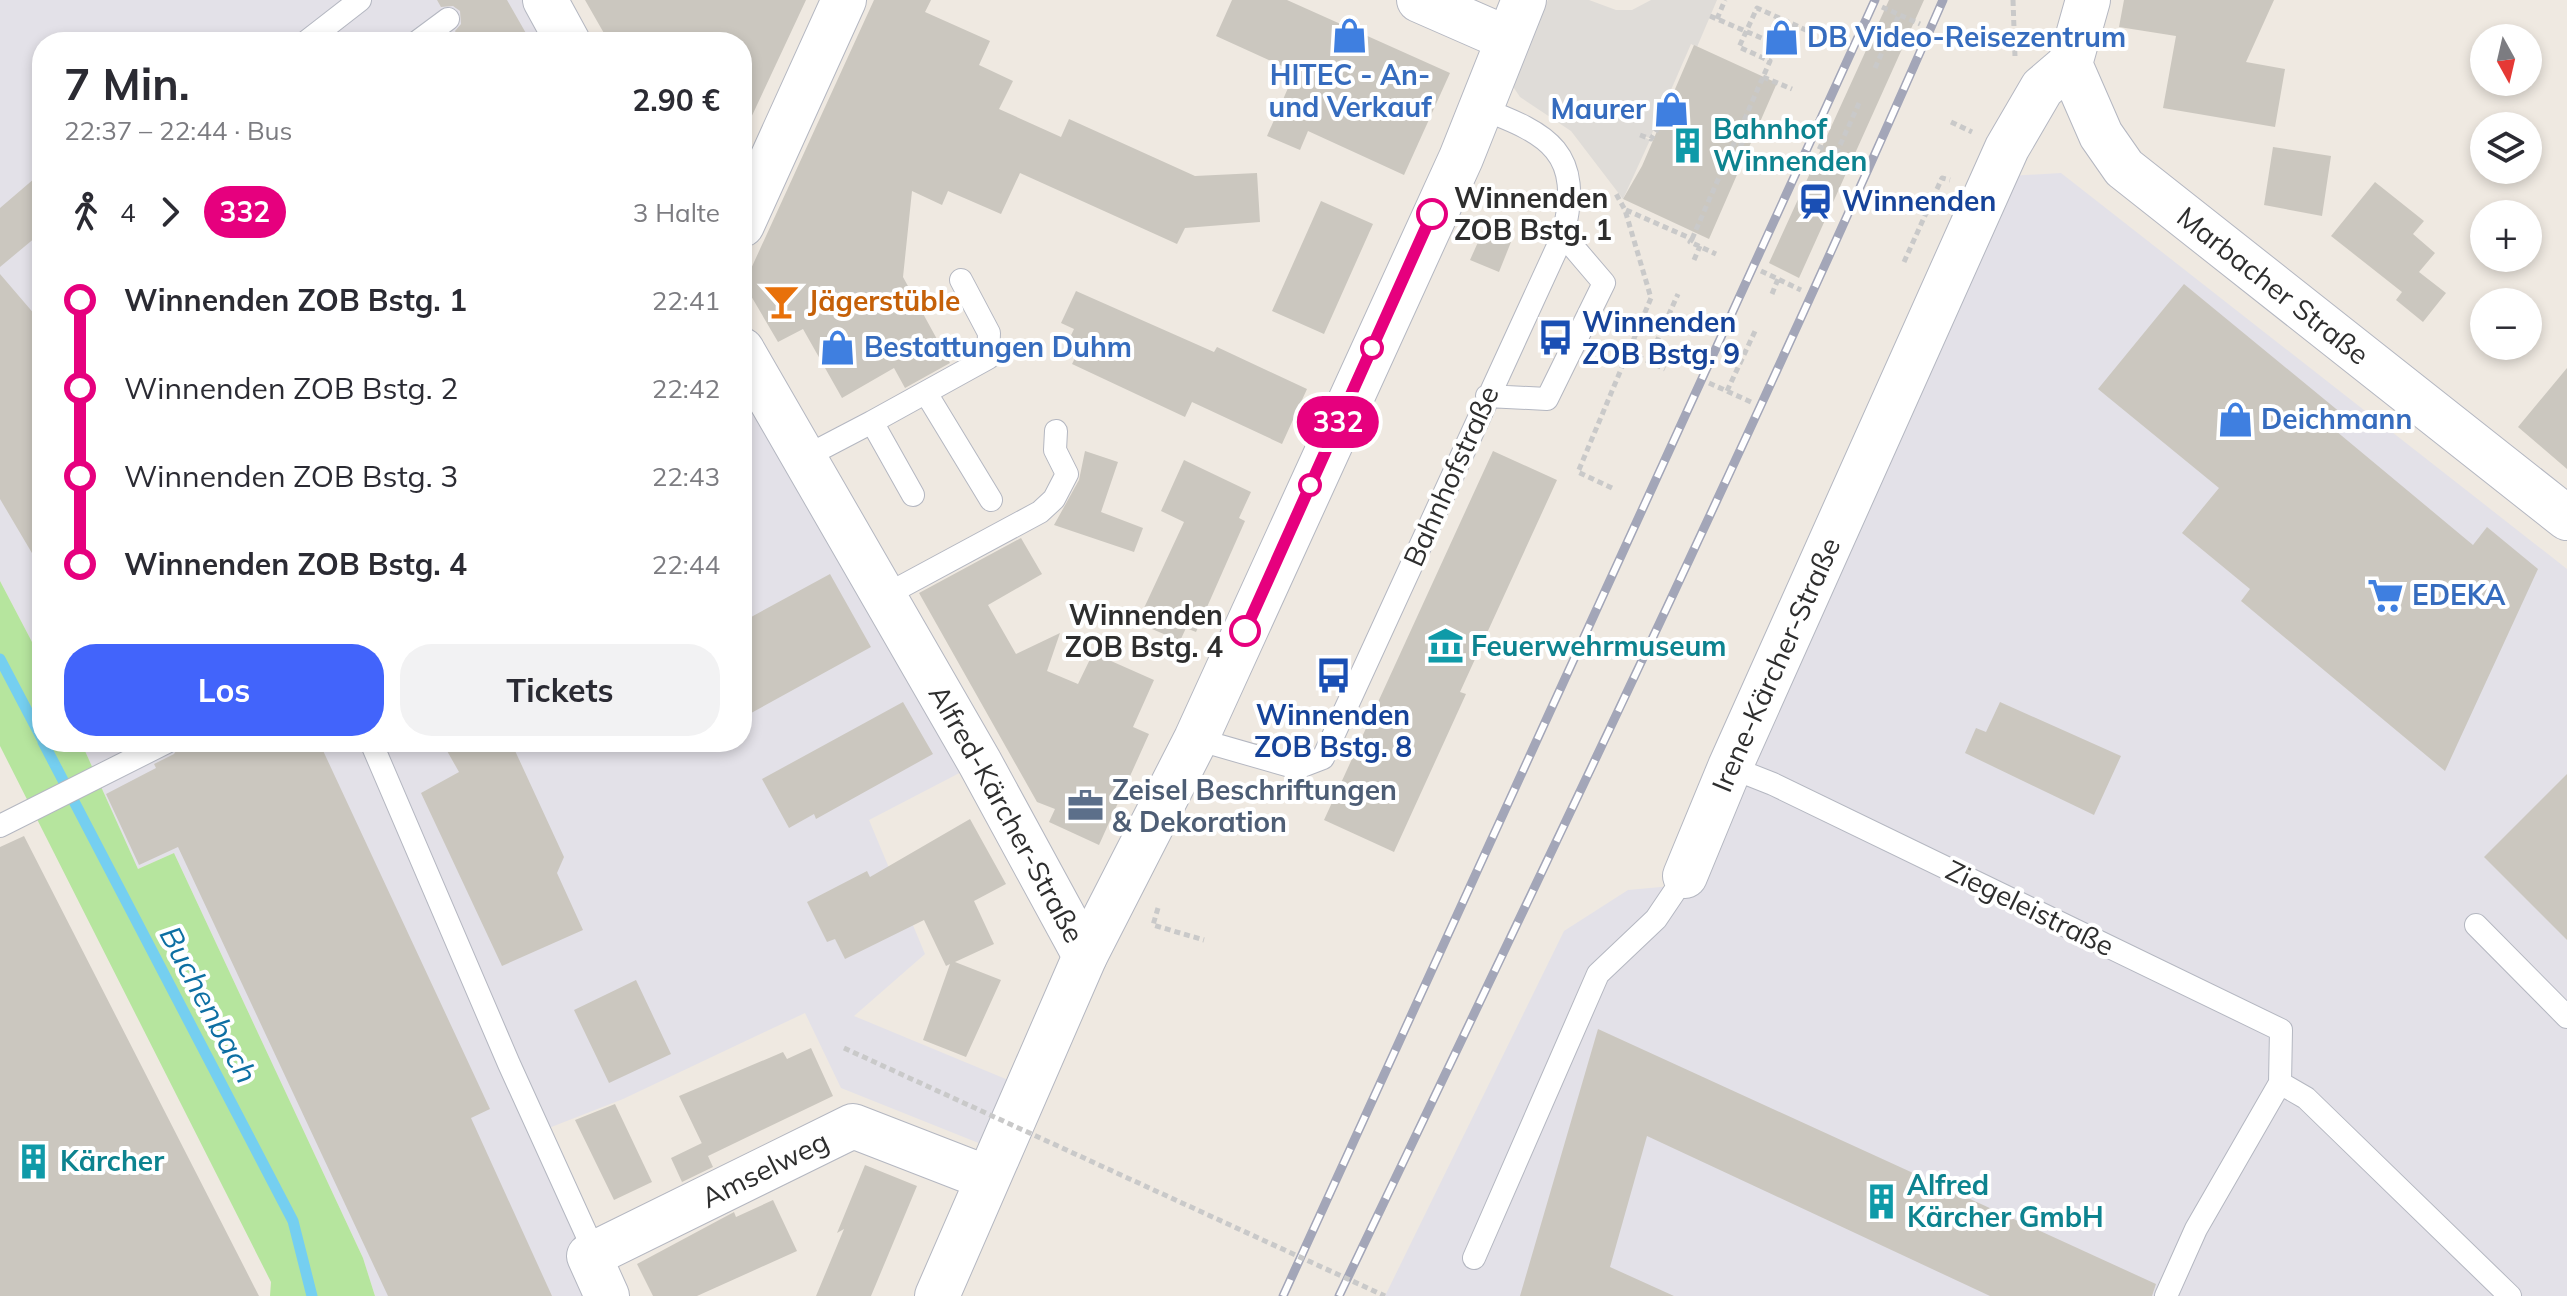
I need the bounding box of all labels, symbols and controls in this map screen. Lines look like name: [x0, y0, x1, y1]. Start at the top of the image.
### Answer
shop icon: HITEC - An- und Verkauf: [1331, 16, 1369, 54]
shop icon: DB Video-Reisezentrum: [1762, 18, 1800, 56]
place label: DB Video-Reisezentrum: [1807, 19, 2126, 54]
north arrow: [2470, 24, 2542, 96]
map controls: [2470, 24, 2542, 360]
text: 7 Min.: [64, 56, 190, 111]
place label: HITEC - An- und Verkauf: [1268, 57, 1432, 124]
text: 2.90 €: [632, 81, 720, 119]
shop icon: Maurer: [1653, 90, 1691, 128]
place label: Maurer: [1550, 91, 1646, 126]
place label: Bahnhof Winnenden: [1713, 111, 1867, 178]
button: layers: [2470, 112, 2542, 184]
text: 22:37 – 22:44 · Bus: [64, 114, 293, 147]
building icon: Bahnhof Winnenden: [1668, 126, 1706, 164]
place label: Winnenden ZOB Bstg. 1: [1454, 180, 1612, 247]
station icon: Winnenden: [1797, 182, 1835, 220]
place label: Winnenden: [1842, 183, 1996, 218]
icon: walk: [64, 190, 108, 234]
icon: forward: [148, 190, 192, 234]
text: 332: [220, 194, 270, 229]
text: 4: [120, 196, 136, 229]
text: 3 Halte: [633, 196, 720, 229]
marker: Winnenden ZOB Bstg. 1: [1417, 199, 1447, 229]
street label: Marbacher Straße: [2170, 199, 2376, 372]
button: +: [2470, 200, 2542, 272]
text: Winnenden ZOB Bstg. 1: [124, 281, 467, 319]
bar icon: Jägerstüble: [763, 282, 801, 320]
place label: Jägerstüble: [808, 283, 960, 318]
text: 22:41: [652, 284, 720, 317]
button: −: [2470, 288, 2542, 360]
place label: Winnenden ZOB Bstg. 9: [1582, 304, 1740, 371]
bus stop icon: Winnenden ZOB Bstg. 9: [1537, 319, 1575, 357]
shop icon: Bestattungen Duhm: [819, 328, 857, 366]
place label: Bestattungen Duhm: [864, 329, 1132, 364]
unlabelled marker: [1361, 337, 1383, 359]
text: Winnenden ZOB Bstg. 2: [124, 369, 458, 407]
text: 22:42: [652, 372, 720, 405]
street label: Bahnhofstraße: [1395, 380, 1506, 571]
line badge: 332: [1292, 396, 1384, 448]
shop icon: Deichmann: [2216, 400, 2254, 438]
place label: Deichmann: [2261, 401, 2412, 436]
text: 332: [1313, 404, 1363, 439]
text: Winnenden ZOB Bstg. 3: [124, 457, 458, 495]
text: 22:43: [652, 460, 720, 493]
unlabelled marker: [1299, 474, 1321, 496]
street label: Irene-Kärcher-Straße: [1704, 532, 1847, 797]
text: Winnenden ZOB Bstg. 4: [124, 545, 467, 583]
text: 22:44: [652, 548, 720, 581]
supermarket icon: EDEKA: [2367, 576, 2405, 614]
place label: EDEKA: [2412, 577, 2506, 612]
place label: Winnenden ZOB Bstg. 4: [1065, 597, 1223, 664]
marker: Winnenden ZOB Bstg. 4: [1230, 616, 1260, 646]
museum icon: Feuerwehrmuseum: [1426, 627, 1464, 665]
place label: Feuerwehrmuseum: [1471, 628, 1727, 663]
button: Los: [64, 644, 384, 736]
button: Tickets: [400, 644, 720, 736]
bus stop icon: Winnenden ZOB Bstg. 8: [1314, 656, 1352, 694]
street label: Alfred-Kärcher-Straße: [922, 679, 1092, 948]
place label: Winnenden ZOB Bstg. 8: [1254, 697, 1412, 764]
place label: Zeisel Beschriftungen & Dekoration: [1112, 772, 1397, 839]
office icon: Zeisel Beschriftungen & Dekoration: [1067, 787, 1105, 825]
street label: Ziegeleistraße: [1940, 852, 2120, 963]
water label: Buchenbach: [152, 919, 266, 1090]
street label: Amselweg: [695, 1123, 834, 1215]
building icon: Kärcher: [15, 1142, 53, 1180]
place label: Kärcher: [60, 1143, 164, 1178]
place label: Alfred Kärcher GmbH: [1907, 1167, 2104, 1234]
building icon: Alfred Kärcher GmbH: [1862, 1182, 1900, 1220]

